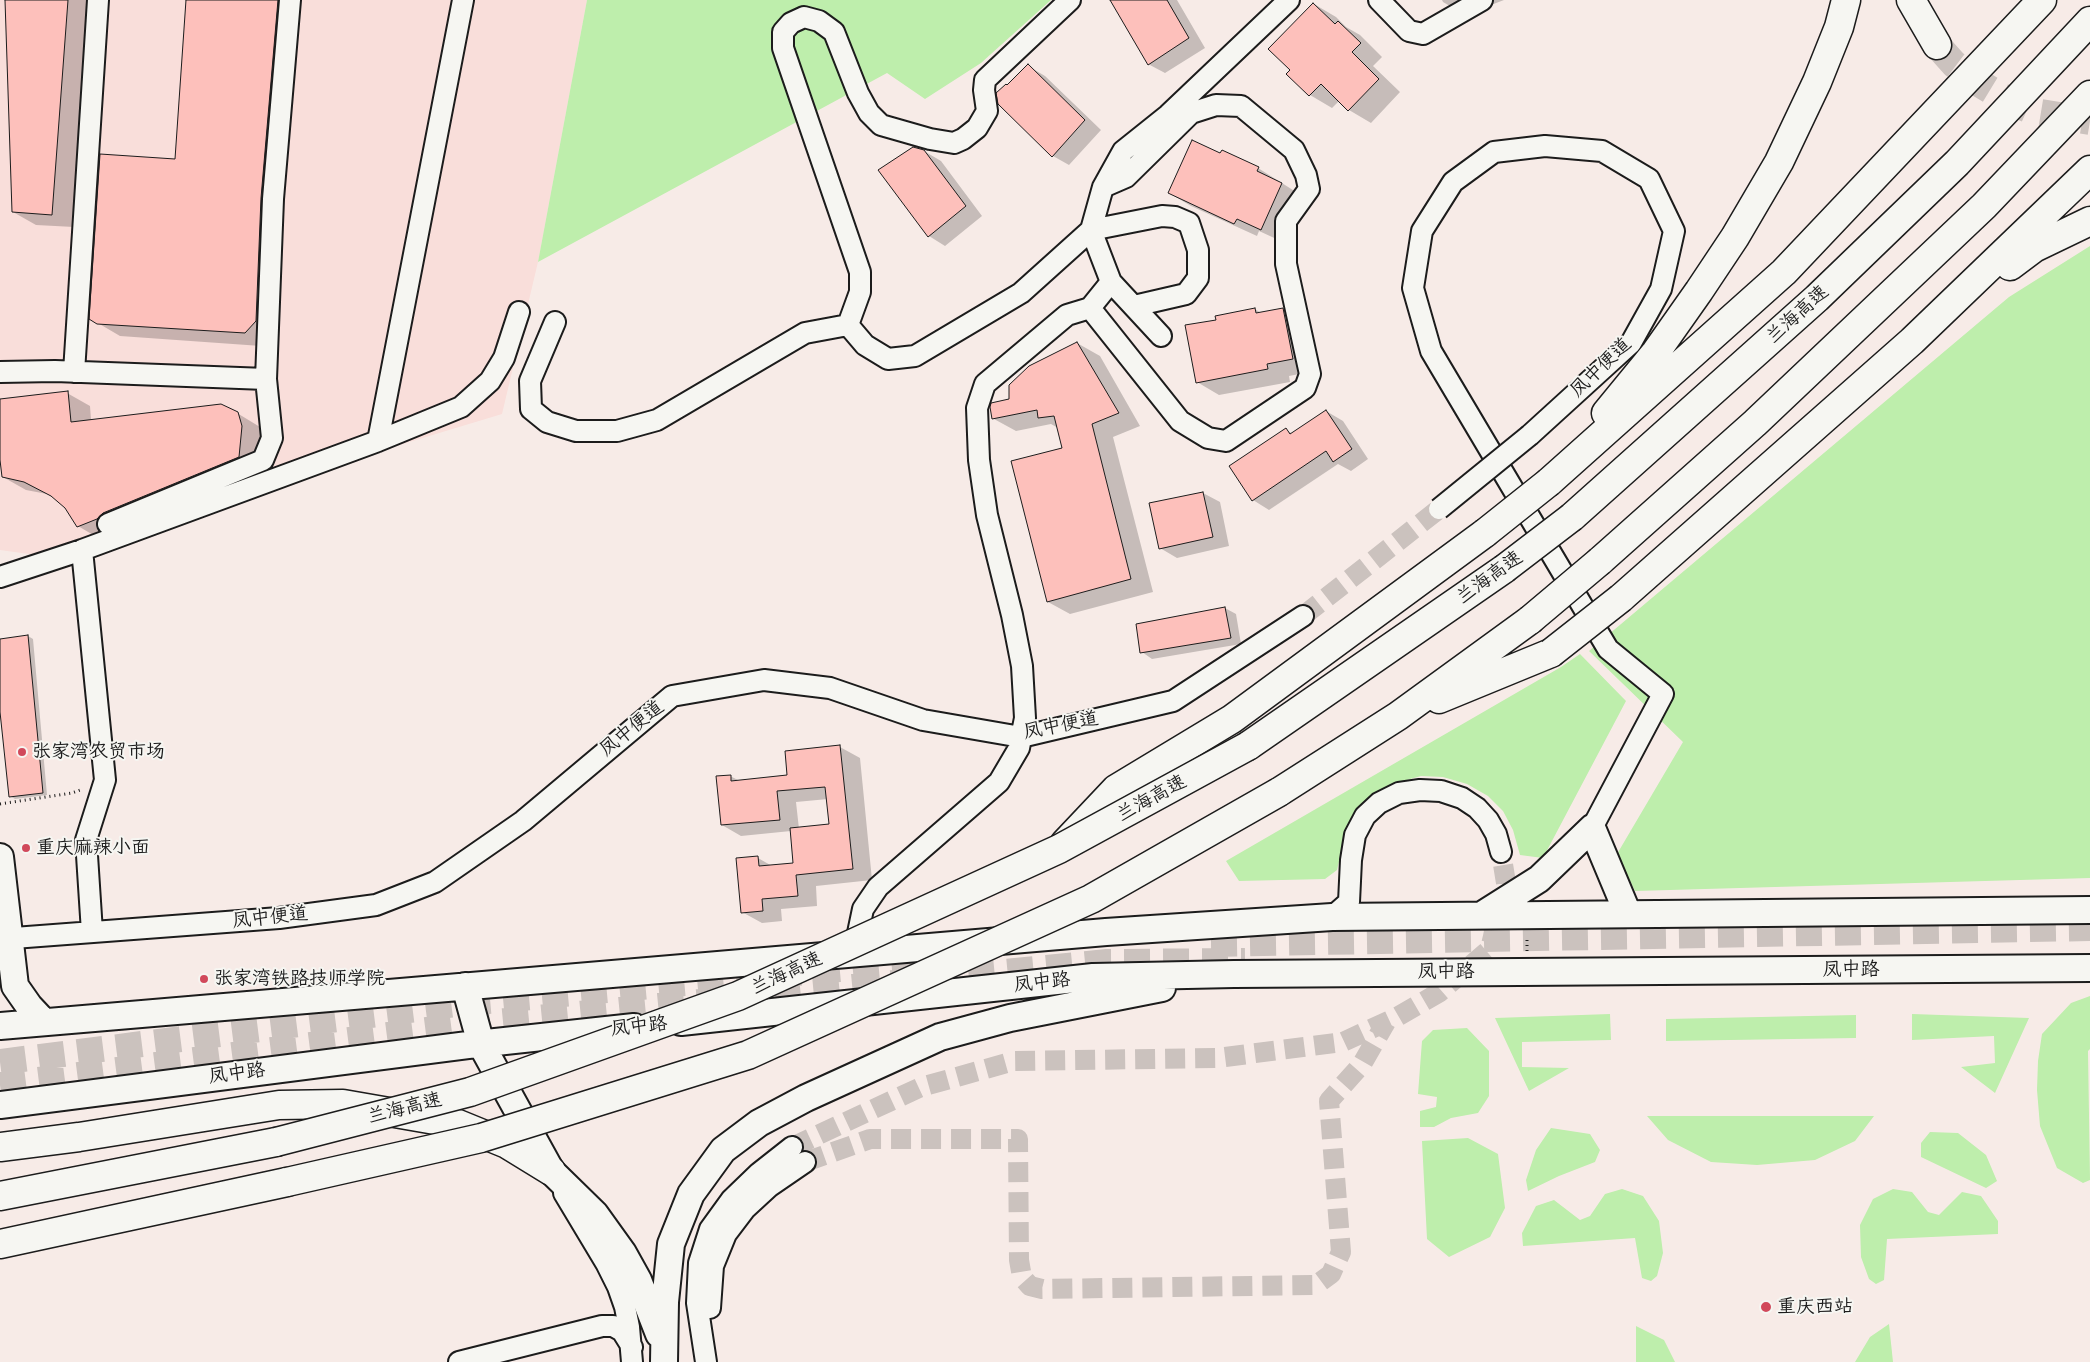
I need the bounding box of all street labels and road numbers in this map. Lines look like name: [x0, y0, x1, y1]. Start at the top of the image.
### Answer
street label: 兰海高速: [1762, 281, 1834, 349]
street label: 凤中便道: [1566, 333, 1636, 403]
street label: 兰海高速: [1453, 546, 1527, 610]
street label: 凤中便道: [595, 696, 669, 762]
street label: 凤中便道: [1022, 708, 1100, 744]
street label: 兰海高速: [1113, 771, 1191, 827]
street label: 凤中便道: [231, 903, 309, 933]
street label: 兰海高速: [748, 948, 826, 1000]
street label: 凤中路: [1823, 959, 1879, 981]
street label: 凤中路: [1418, 961, 1474, 983]
street label: 凤中路: [1012, 969, 1072, 997]
street label: 凤中路: [609, 1013, 669, 1041]
street label: 凤中路: [207, 1059, 267, 1089]
street label: 兰海高速: [365, 1089, 445, 1129]

